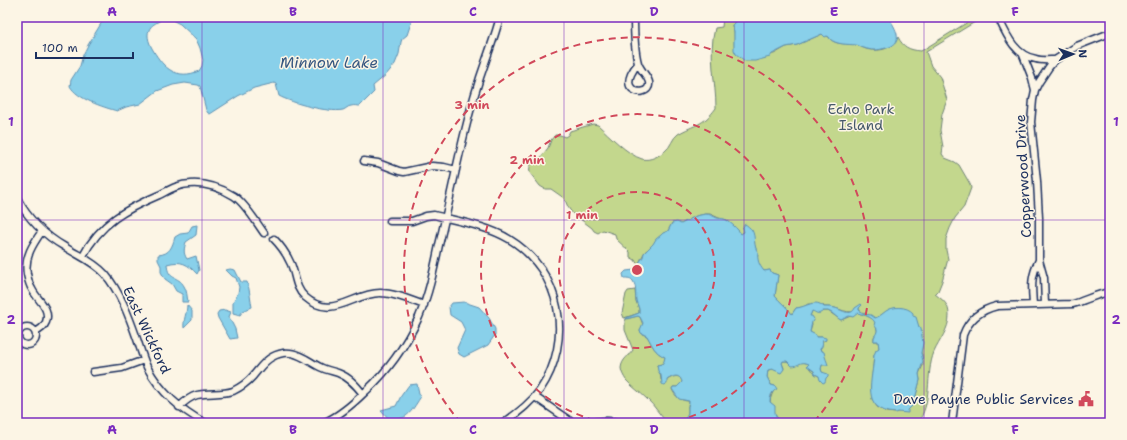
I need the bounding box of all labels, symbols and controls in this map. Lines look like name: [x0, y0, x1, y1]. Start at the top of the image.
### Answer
text: A: [107, 3, 117, 20]
text: B: [289, 3, 297, 20]
text: C: [469, 3, 477, 20]
text: D: [649, 3, 659, 20]
text: E: [830, 3, 839, 20]
text: F: [1011, 3, 1019, 20]
scale bar: [36, 34, 133, 60]
north arrow: [1053, 34, 1093, 74]
text: 100 m: [42, 40, 78, 56]
text: N: [1075, 49, 1090, 59]
water label: Minnow Lake: [280, 53, 378, 73]
text: 3 min: [455, 97, 490, 113]
park label: Echo Park Island: [827, 100, 895, 134]
text: 1: [8, 113, 14, 130]
text: 1: [1113, 113, 1119, 130]
street label: Copperwood Drive: [1011, 114, 1035, 238]
text: 2 min: [510, 152, 545, 168]
text: 1 min: [566, 207, 598, 223]
centre of rings: [630, 263, 644, 277]
street label: East Wickford: [119, 283, 175, 377]
text: 2: [6, 311, 16, 328]
text: 2: [1111, 311, 1121, 328]
place label: Dave Payne Public Services: [893, 390, 1074, 408]
public building icon: Dave Payne Public Services: [1077, 390, 1095, 408]
text: A: [107, 421, 117, 438]
text: B: [289, 421, 297, 438]
text: C: [469, 421, 477, 438]
text: D: [649, 421, 659, 438]
text: E: [830, 421, 839, 438]
text: F: [1011, 421, 1019, 438]

